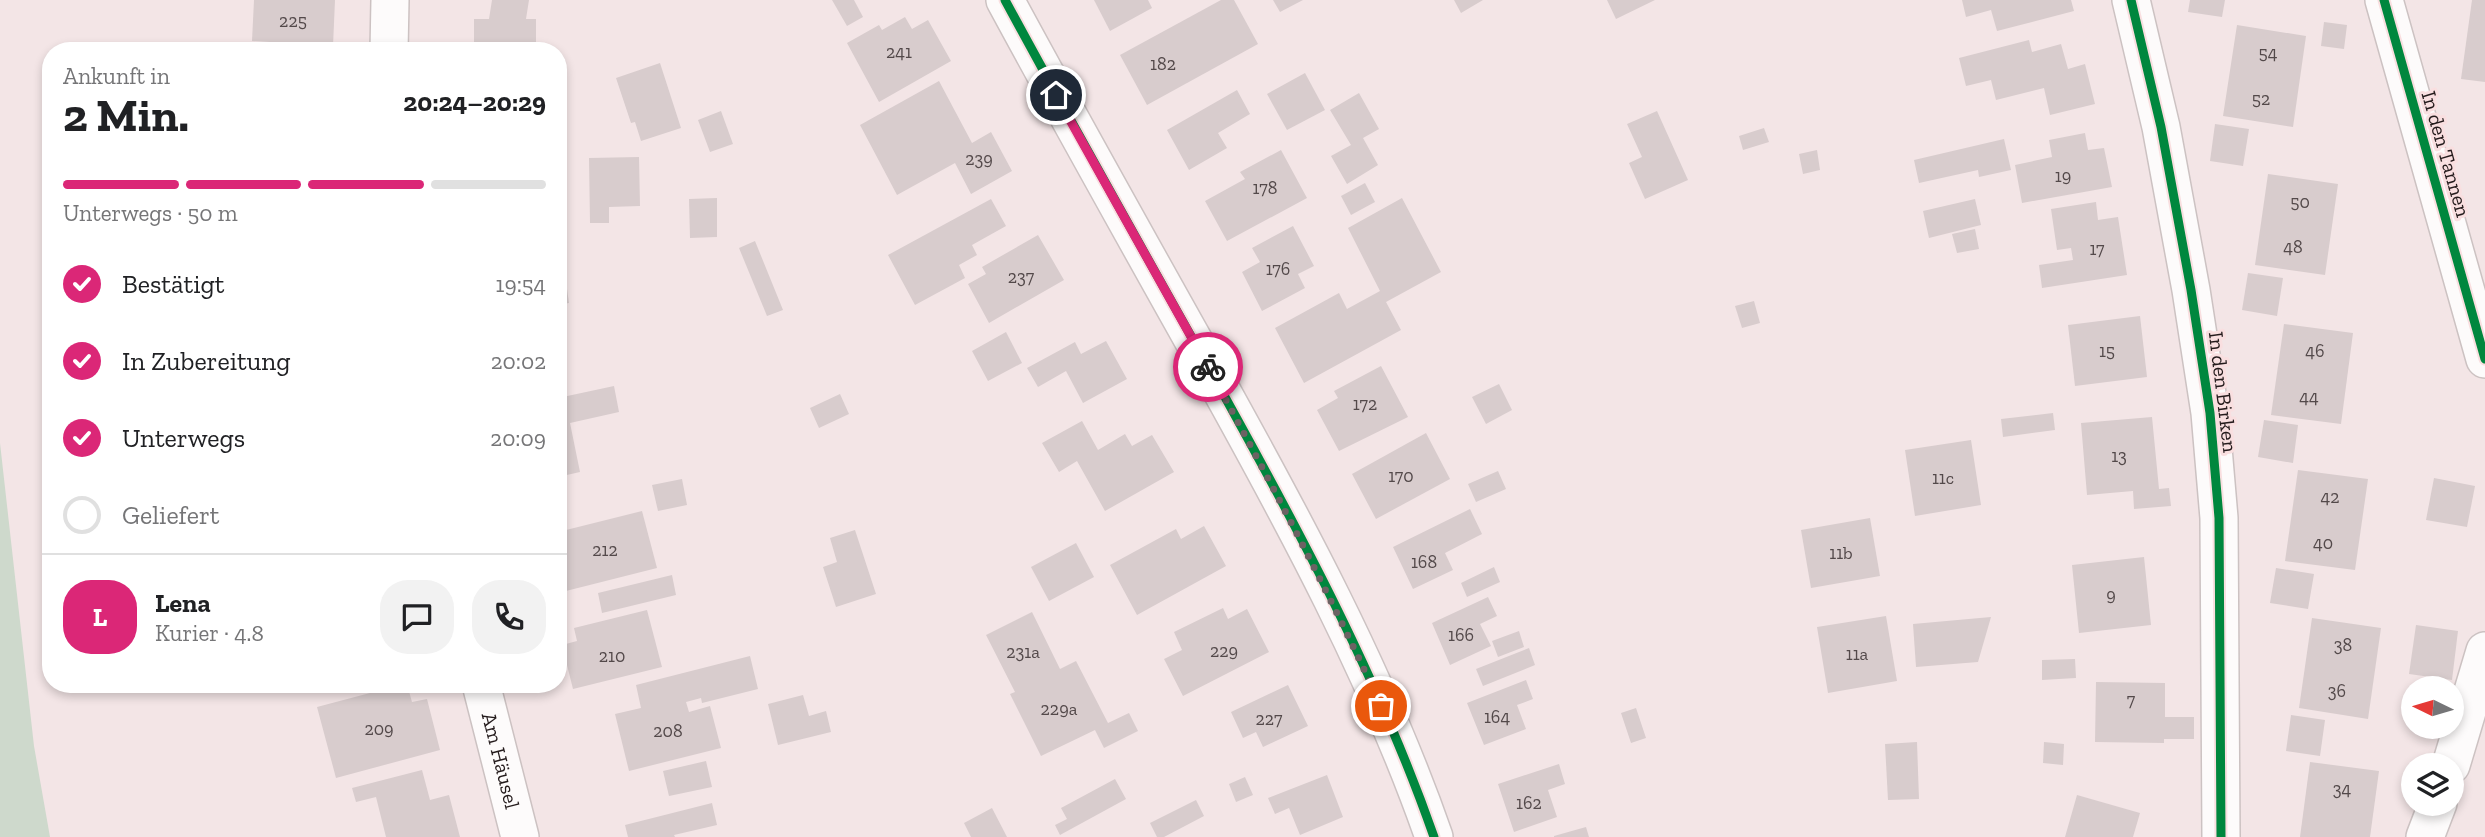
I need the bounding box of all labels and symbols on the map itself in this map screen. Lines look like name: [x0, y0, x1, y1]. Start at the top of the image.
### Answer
house number: 225: [279, 10, 307, 32]
house number: 241: [886, 41, 912, 63]
house number: 54: [2259, 42, 2278, 64]
house number: 182: [1150, 53, 1176, 75]
pin: [1026, 65, 1086, 125]
house number: 52: [2252, 88, 2270, 110]
street label: In den Tannen: [2417, 88, 2476, 220]
house number: 239: [965, 148, 993, 170]
house number: 19: [2055, 165, 2071, 187]
house number: 178: [1253, 177, 1277, 199]
house number: 50: [2290, 191, 2310, 213]
house number: 48: [2283, 236, 2303, 258]
house number: 17: [2089, 238, 2105, 260]
house number: 176: [1266, 258, 1290, 280]
house number: 237: [1008, 266, 1035, 288]
street label: In den Birken: [2204, 330, 2243, 454]
courier: [1173, 332, 1243, 402]
house number: 15: [2099, 340, 2115, 362]
house number: 46: [2305, 340, 2325, 362]
house number: 44: [2299, 386, 2319, 408]
house number: 172: [1353, 393, 1377, 415]
house number: 13: [2111, 445, 2127, 467]
house number: 170: [1388, 465, 1414, 487]
house number: 11c: [1932, 467, 1954, 489]
house number: 42: [2321, 486, 2339, 508]
house number: 40: [2313, 532, 2333, 554]
house number: 212: [592, 539, 618, 561]
house number: 11b: [1829, 542, 1853, 564]
house number: 168: [1411, 551, 1437, 573]
house number: 9: [2106, 584, 2116, 606]
house number: 166: [1448, 624, 1474, 646]
house number: 38: [2334, 634, 2352, 656]
house number: 229: [1210, 640, 1238, 662]
house number: 231a: [1006, 641, 1040, 663]
house number: 11a: [1846, 643, 1869, 665]
house number: 210: [599, 645, 625, 667]
pin: [1351, 676, 1411, 736]
north arrow: [2401, 676, 2464, 738]
house number: 36: [2328, 680, 2346, 702]
house number: 7: [2127, 689, 2136, 711]
house number: 229a: [1041, 698, 1078, 720]
house number: 164: [1484, 706, 1510, 728]
house number: 227: [1255, 708, 1283, 730]
street label: Am Häusel: [477, 709, 525, 812]
house number: 209: [364, 718, 394, 740]
house number: 208: [653, 720, 683, 742]
house number: 34: [2333, 778, 2352, 800]
house number: 162: [1516, 792, 1542, 814]

